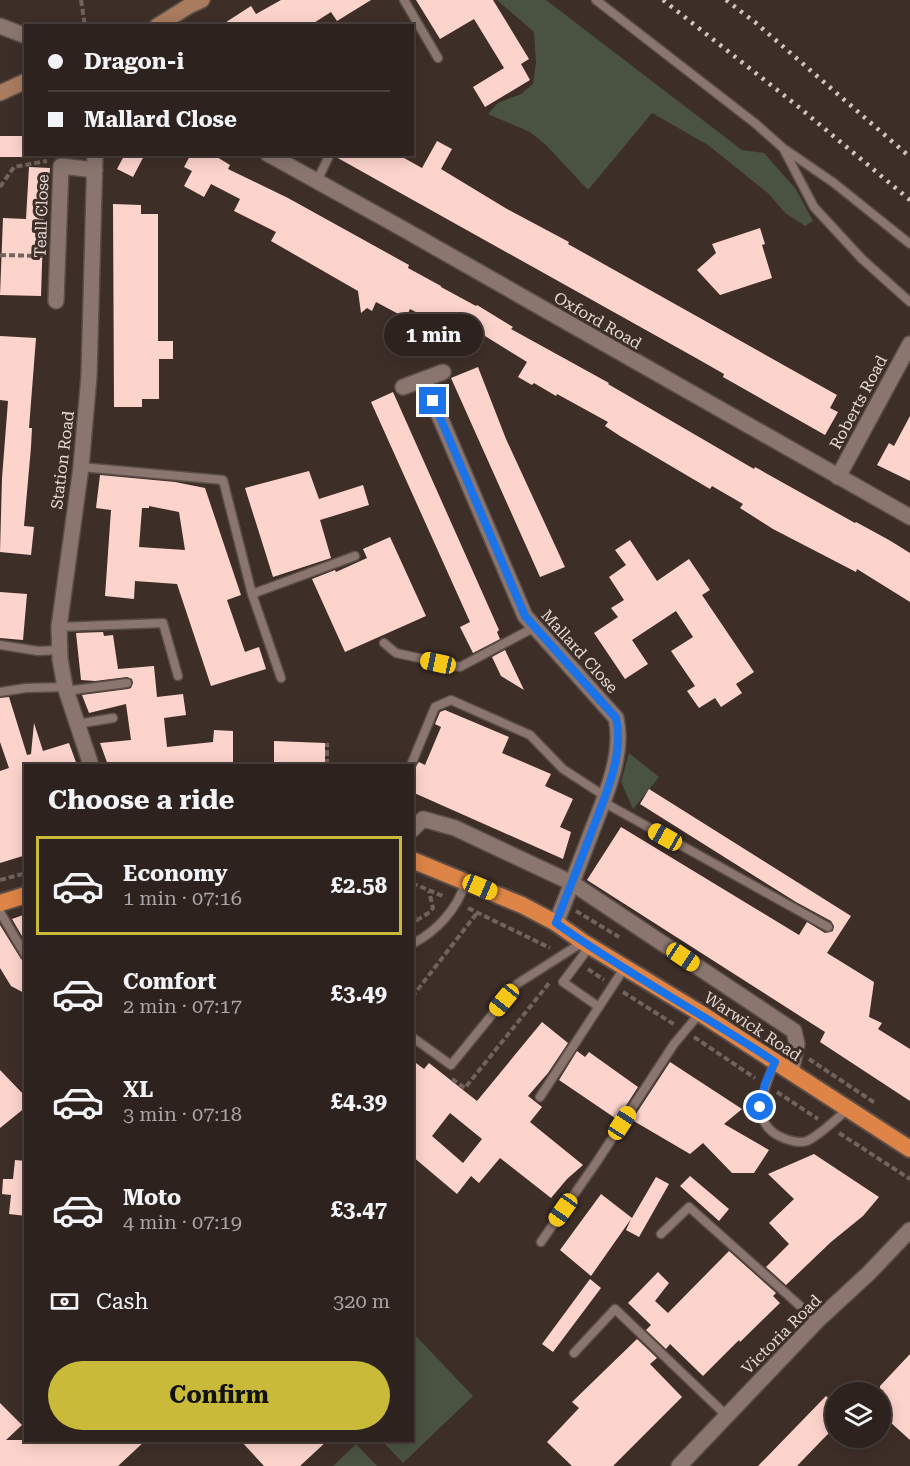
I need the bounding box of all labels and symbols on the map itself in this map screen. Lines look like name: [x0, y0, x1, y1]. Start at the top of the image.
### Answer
street label: Teall Close: [31, 174, 52, 258]
street label: Oxford Road: [551, 288, 645, 353]
callout: 1 min: [384, 314, 482, 356]
street label: Roberts Road: [826, 352, 891, 452]
route end: [419, 387, 446, 414]
street label: Station Road: [47, 410, 78, 510]
street label: Mallard Close: [537, 606, 622, 697]
car: [419, 650, 457, 676]
car: [645, 820, 685, 854]
car: [460, 872, 500, 902]
car: [663, 939, 703, 975]
car: [486, 980, 522, 1020]
street label: Warwick Road: [701, 988, 805, 1065]
route start: [746, 1093, 773, 1120]
car: [605, 1103, 639, 1143]
car: [545, 1190, 581, 1230]
street label: Victoria Road: [738, 1291, 825, 1378]

